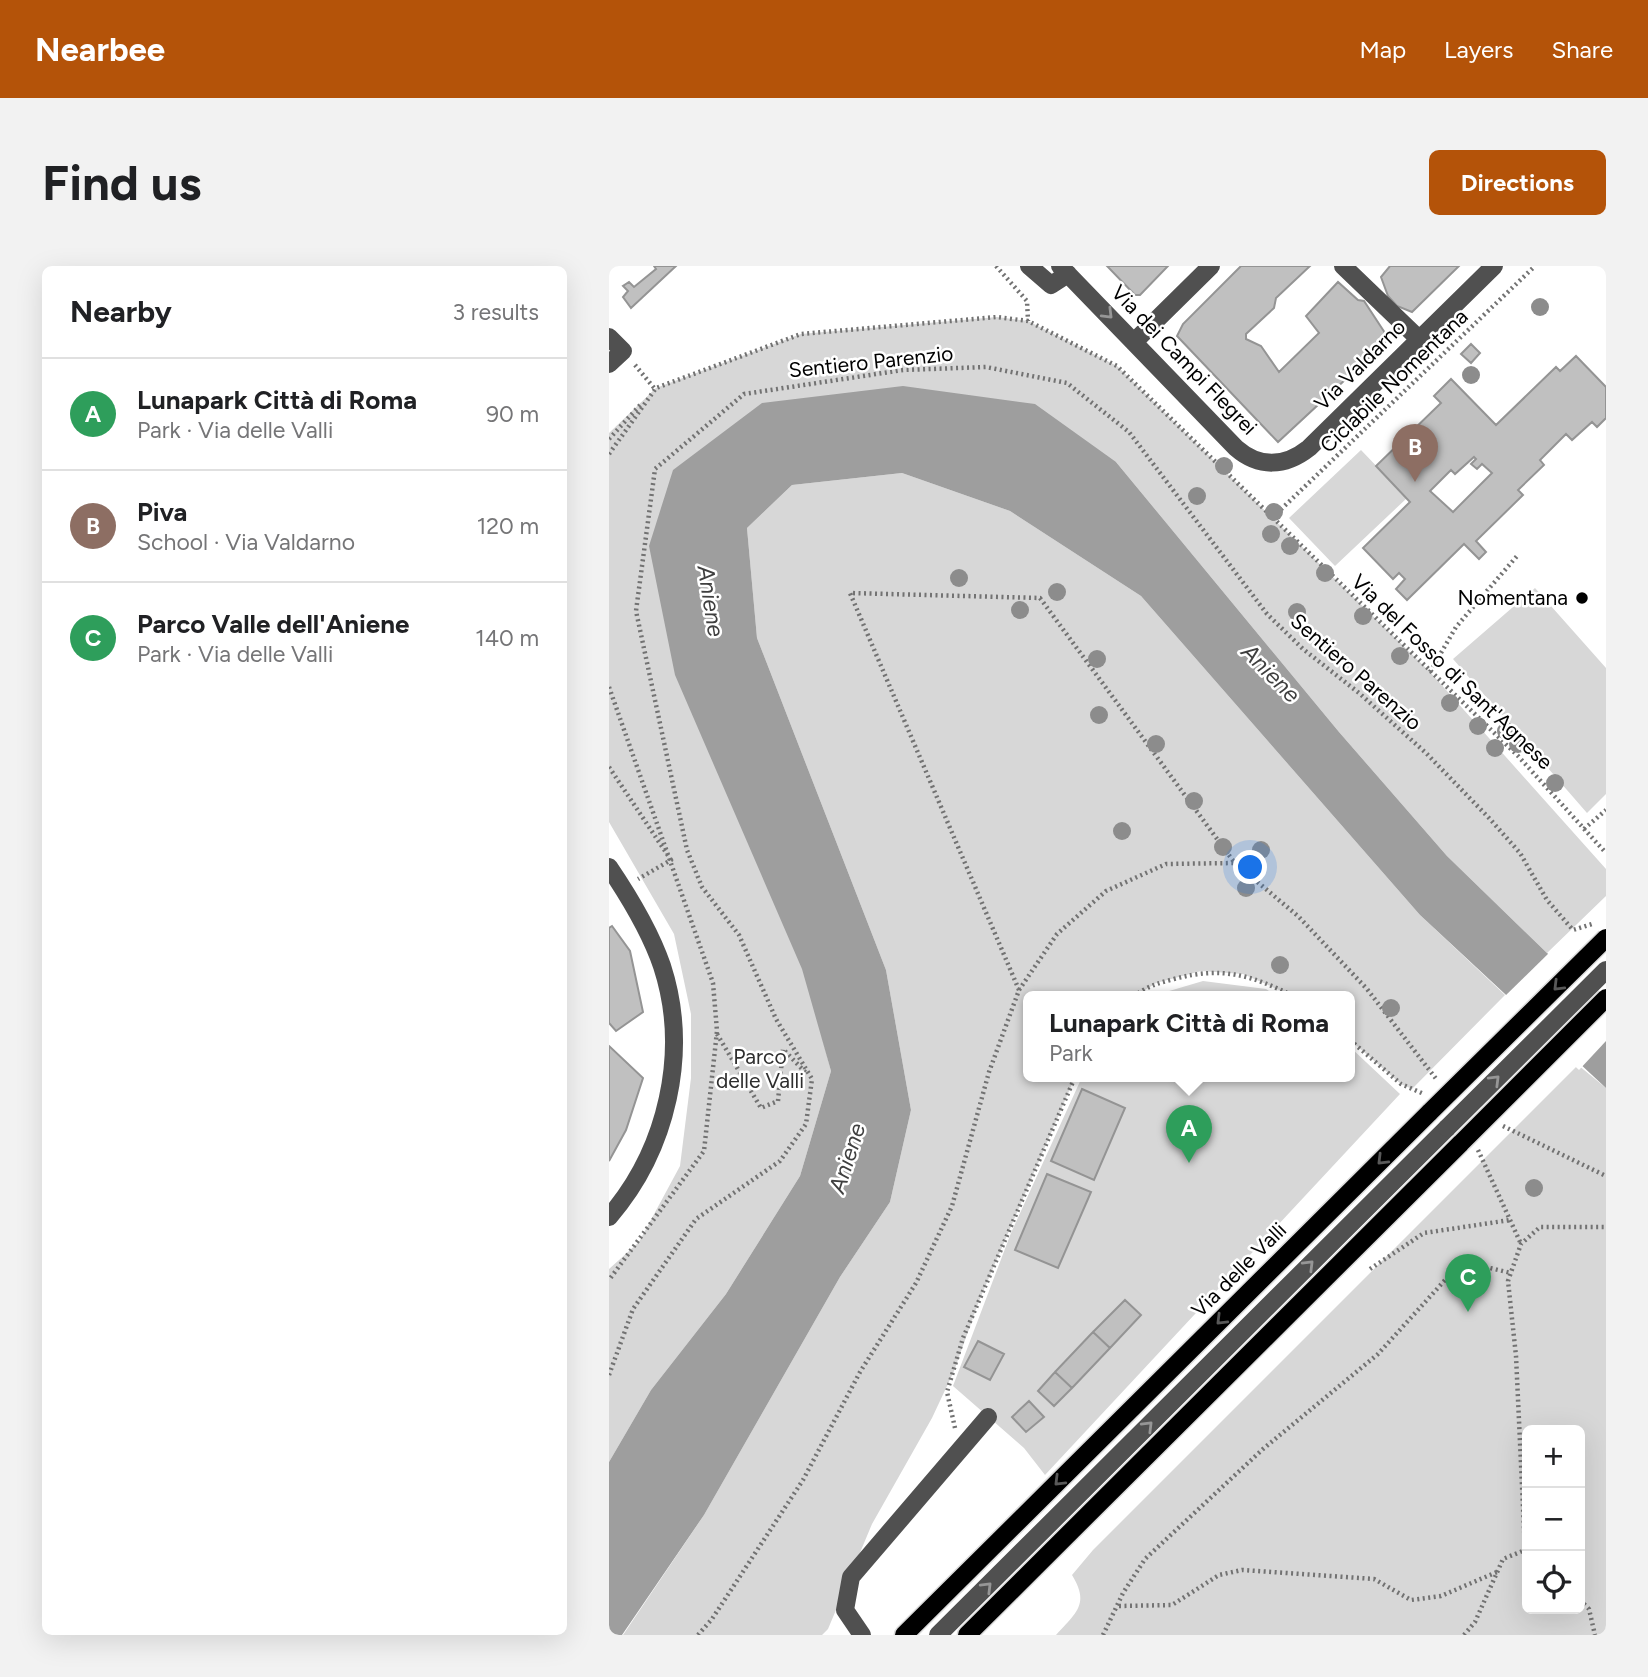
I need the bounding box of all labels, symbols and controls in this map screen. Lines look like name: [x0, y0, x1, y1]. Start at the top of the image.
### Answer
text: Nearbee: [35, 30, 165, 69]
text: Map: [1359, 35, 1406, 64]
text: Layers: [1444, 35, 1513, 64]
text: Share: [1551, 35, 1613, 64]
button: Directions: [1429, 150, 1606, 215]
text: Find us: [42, 153, 201, 212]
street label: Via dei Campi Flegrei: [1106, 280, 1262, 440]
text: Nearby: [70, 293, 172, 330]
text: 3 results: [452, 298, 539, 326]
street label: Ciclabile Nomentana: [1315, 304, 1473, 458]
one-way arrow: [1100, 306, 1113, 319]
street label: Via Valdarno: [1309, 314, 1410, 415]
street label: Sentiero Parenzio: [788, 340, 954, 383]
text: Lunapark Città di Roma: [137, 384, 417, 416]
text: A: [85, 400, 101, 428]
text: 90 m: [486, 400, 539, 428]
text: Park · Via delle Valli: [137, 416, 333, 444]
pin: B: [1392, 424, 1438, 482]
text: Piva: [137, 496, 187, 528]
text: B: [86, 512, 100, 540]
text: 120 m: [477, 512, 539, 540]
text: School · Via Valdarno: [137, 528, 355, 556]
water label: Aniene: [691, 562, 731, 639]
street label: Via del Fosso di Sant'Agnese: [1347, 569, 1558, 774]
place label: Nomentana: [1457, 585, 1568, 610]
marker: Nomentana: [1574, 590, 1590, 606]
text: Parco Valle dell'Aniene: [137, 608, 409, 640]
street label: Sentiero Parenzio: [1286, 608, 1427, 735]
text: C: [85, 624, 101, 652]
text: 140 m: [475, 624, 539, 652]
water label: Aniene: [1235, 637, 1307, 709]
text: Park · Via delle Valli: [137, 640, 333, 668]
your location: [1233, 850, 1267, 884]
one-way arrow: [1553, 978, 1566, 991]
popup: [1023, 991, 1355, 1082]
text: Lunapark Città di Roma: [1049, 1007, 1329, 1039]
text: Park: [1049, 1039, 1093, 1067]
park label: Parco delle Valli: [716, 1044, 804, 1093]
one-way arrow: [1487, 1076, 1499, 1088]
pin: A: [1166, 1105, 1212, 1163]
water label: Aniene: [822, 1119, 872, 1197]
one-way arrow: [1377, 1152, 1390, 1165]
street label: Via delle Valli: [1186, 1217, 1291, 1322]
pin: C: [1445, 1254, 1491, 1312]
one-way arrow: [1301, 1261, 1314, 1274]
one-way arrow: [1216, 1312, 1229, 1325]
one-way arrow: [1139, 1421, 1152, 1434]
map controls: [1522, 1425, 1585, 1614]
button: +: [1522, 1425, 1585, 1488]
one-way arrow: [1054, 1472, 1067, 1485]
button: −: [1522, 1488, 1585, 1551]
button: locate: [1522, 1551, 1585, 1614]
one-way arrow: [978, 1582, 991, 1595]

